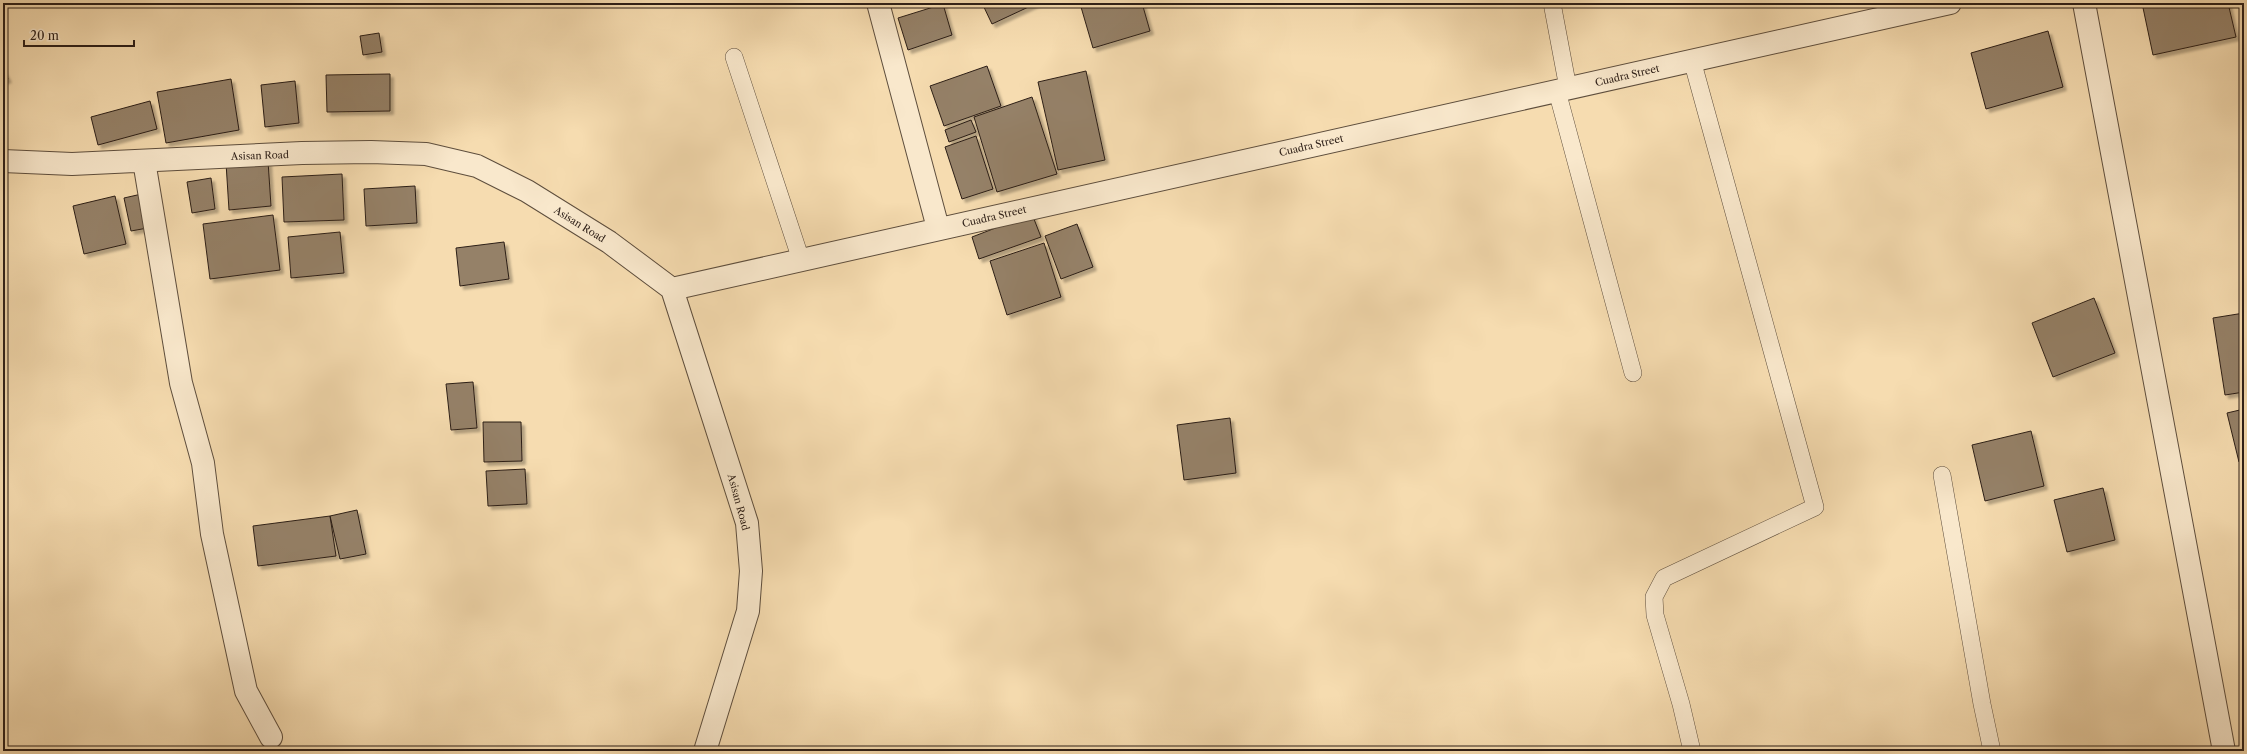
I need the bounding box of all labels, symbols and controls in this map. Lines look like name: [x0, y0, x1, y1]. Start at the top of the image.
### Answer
scale bar: [24, 22, 134, 48]
text: 20 m: [30, 28, 59, 43]
street label: Cuadra Street: [1594, 62, 1661, 89]
street label: Cuadra Street: [1278, 132, 1345, 159]
street label: Asisan Road: [230, 148, 289, 163]
street label: Asisan Road: [551, 203, 608, 245]
street label: Cuadra Street: [961, 203, 1028, 230]
street label: Asisan Road: [724, 471, 752, 532]

